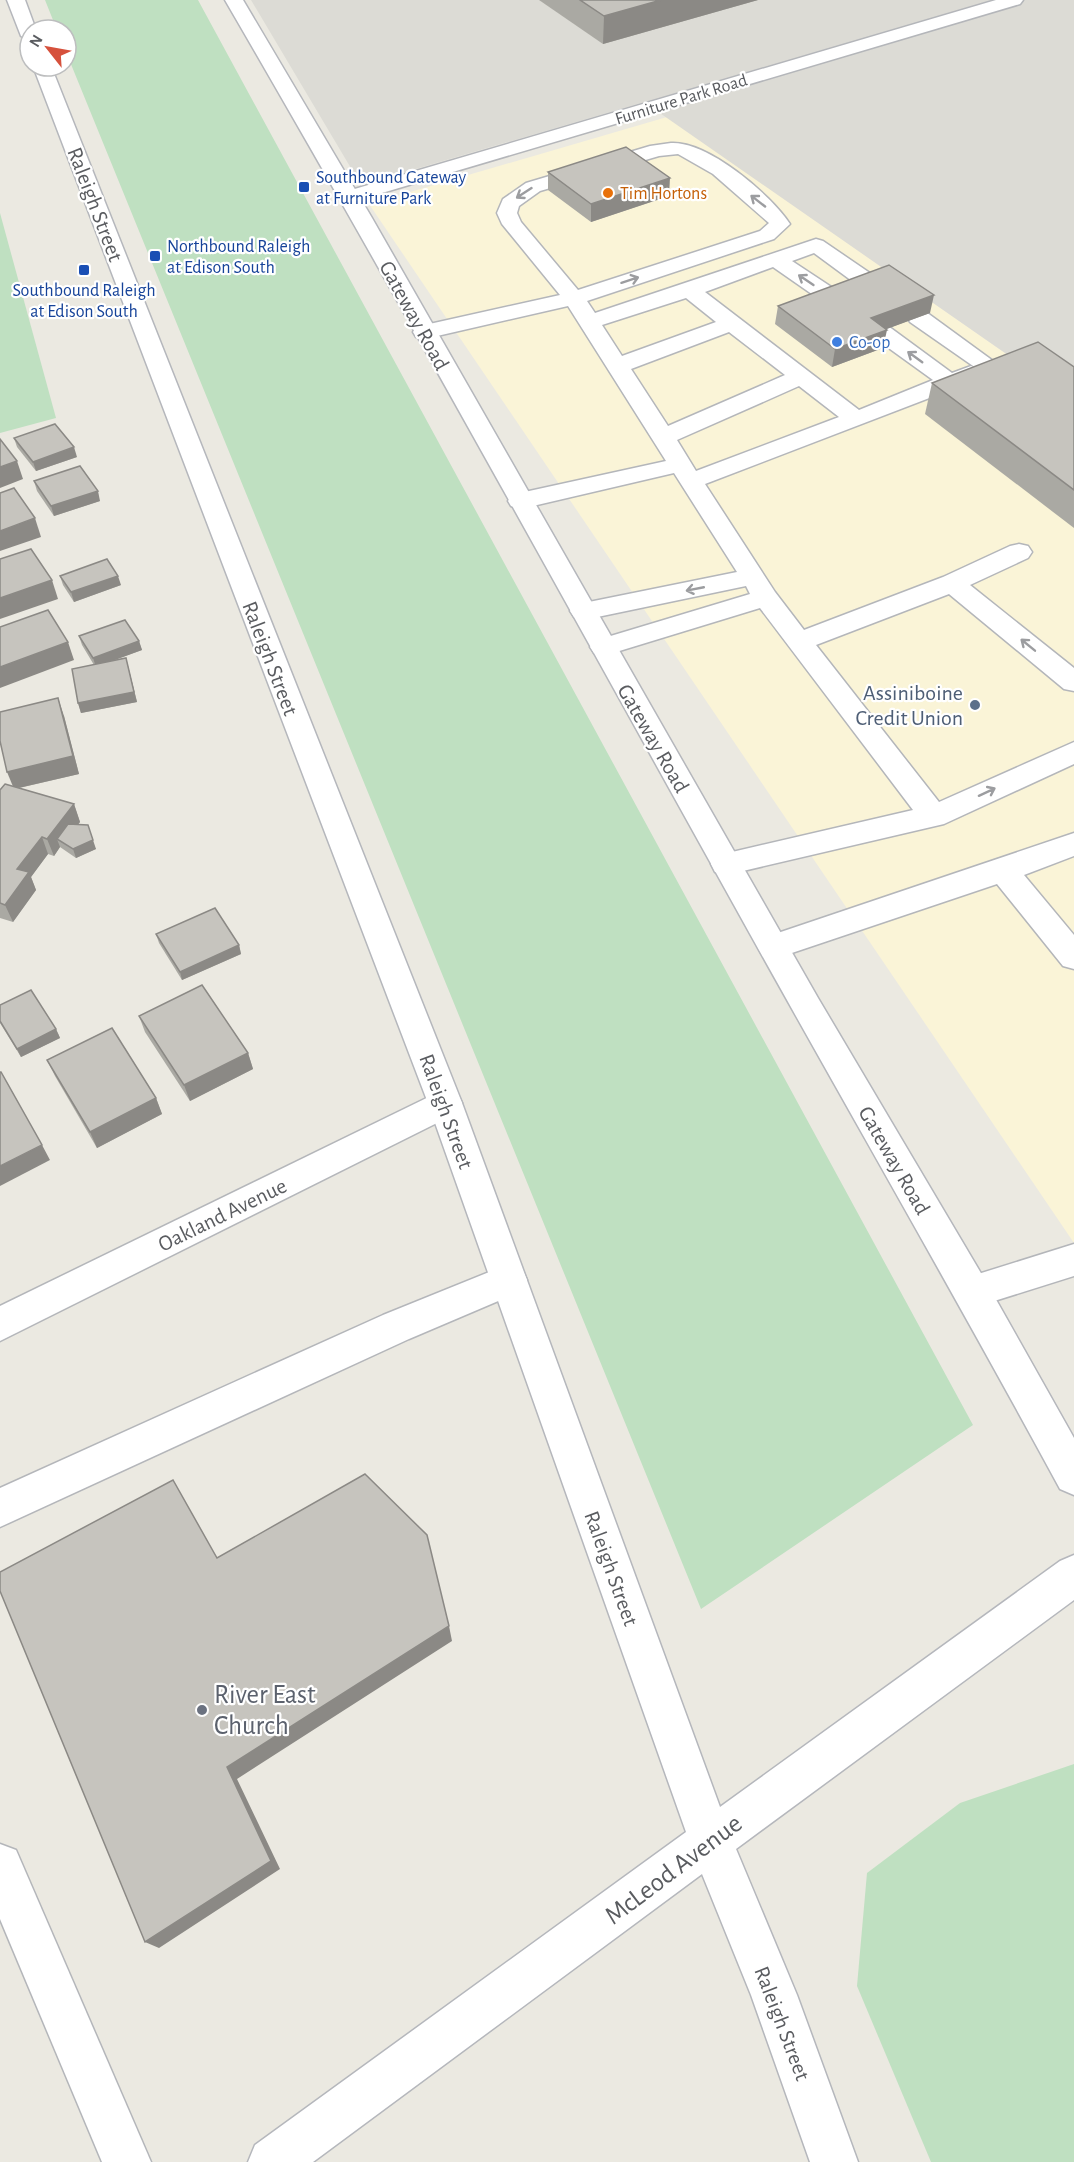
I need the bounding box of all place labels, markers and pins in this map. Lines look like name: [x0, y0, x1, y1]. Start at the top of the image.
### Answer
place label: Southbound Gateway at Furniture Park: [316, 169, 467, 208]
marker: Southbound Gateway at Furniture Park: [297, 180, 311, 194]
place label: Tim Hortons: [620, 185, 707, 203]
marker: Tim Hortons: [601, 186, 615, 200]
place label: Northbound Raleigh at Edison South: [167, 238, 310, 277]
marker: Northbound Raleigh at Edison South: [148, 249, 162, 263]
marker: Southbound Raleigh at Edison South: [77, 263, 91, 277]
place label: Southbound Raleigh at Edison South: [12, 282, 156, 321]
place label: Co-op: [849, 334, 890, 352]
marker: Co-op: [830, 335, 844, 349]
place label: Assiniboine Credit Union: [855, 682, 963, 729]
marker: Assiniboine Credit Union: [968, 698, 982, 712]
place label: River East Church: [214, 1681, 316, 1739]
marker: River East Church: [195, 1703, 209, 1717]

